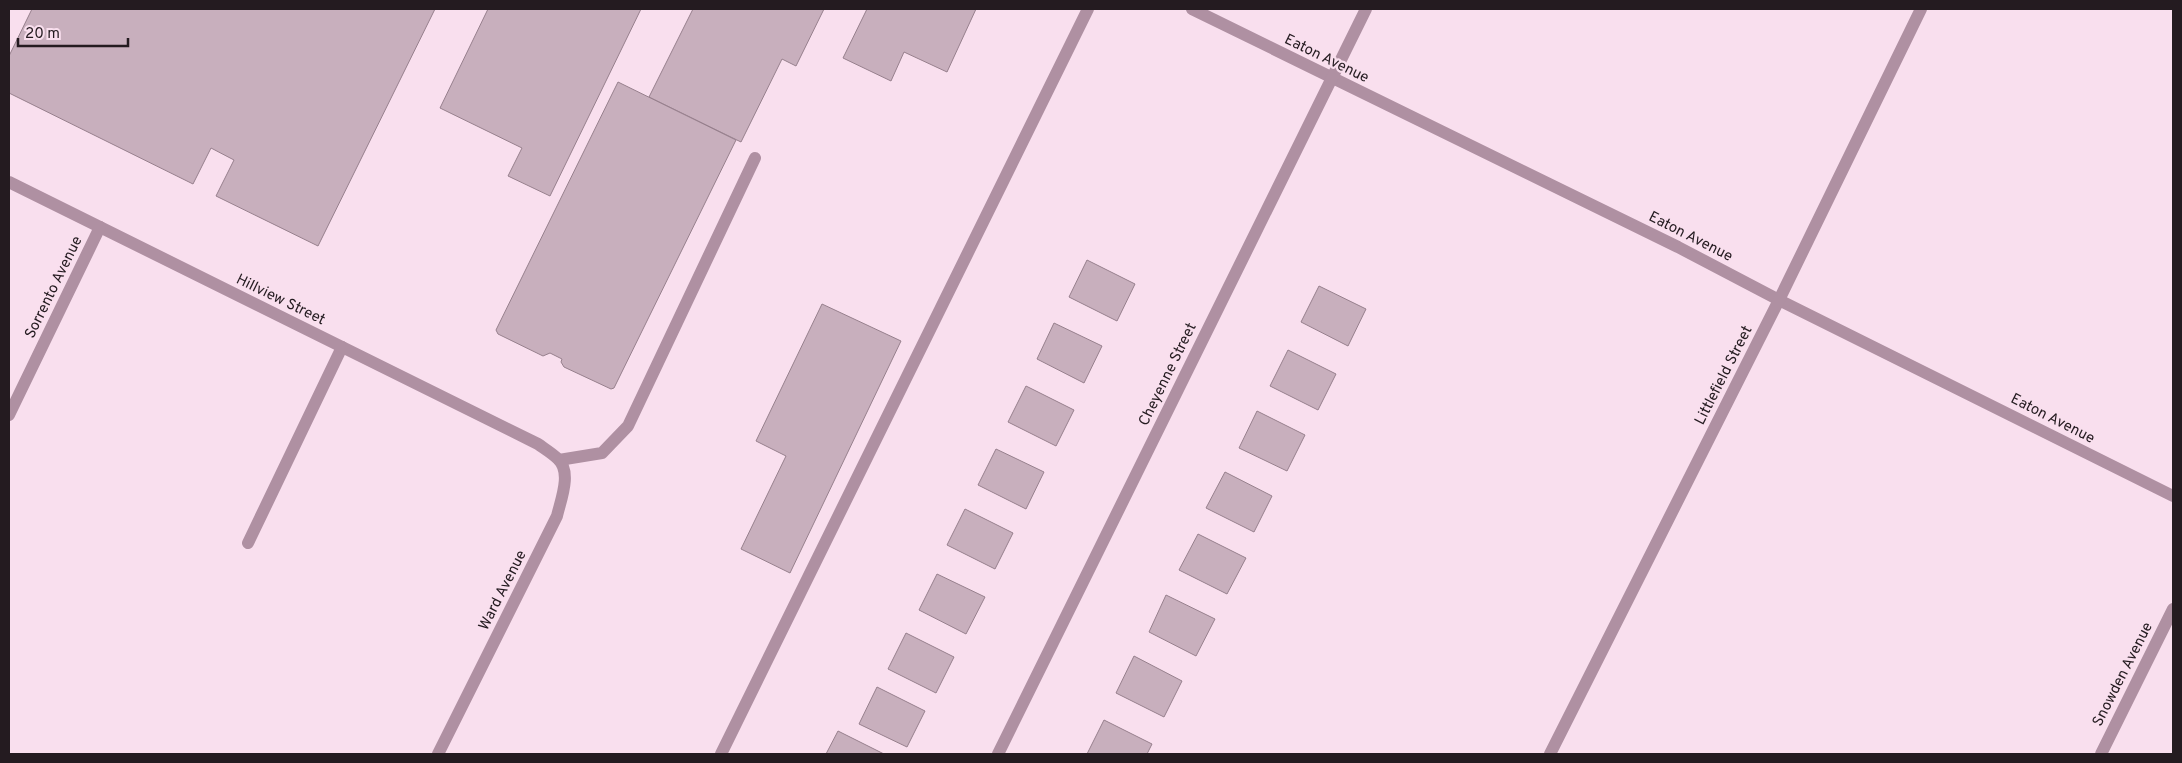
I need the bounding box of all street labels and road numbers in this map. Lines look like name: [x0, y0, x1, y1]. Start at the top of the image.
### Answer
street label: Eaton Avenue: [1281, 31, 1372, 88]
street label: Eaton Avenue: [1645, 208, 1736, 267]
street label: Sorrento Avenue: [21, 233, 87, 342]
street label: Hillview Street: [233, 271, 328, 330]
street label: Cheyenne Street: [1135, 320, 1202, 429]
street label: Littlefield Street: [1691, 323, 1757, 428]
street label: Eaton Avenue: [2007, 390, 2098, 449]
street label: Ward Avenue: [475, 547, 532, 634]
street label: Snowden Avenue: [2089, 619, 2158, 730]

